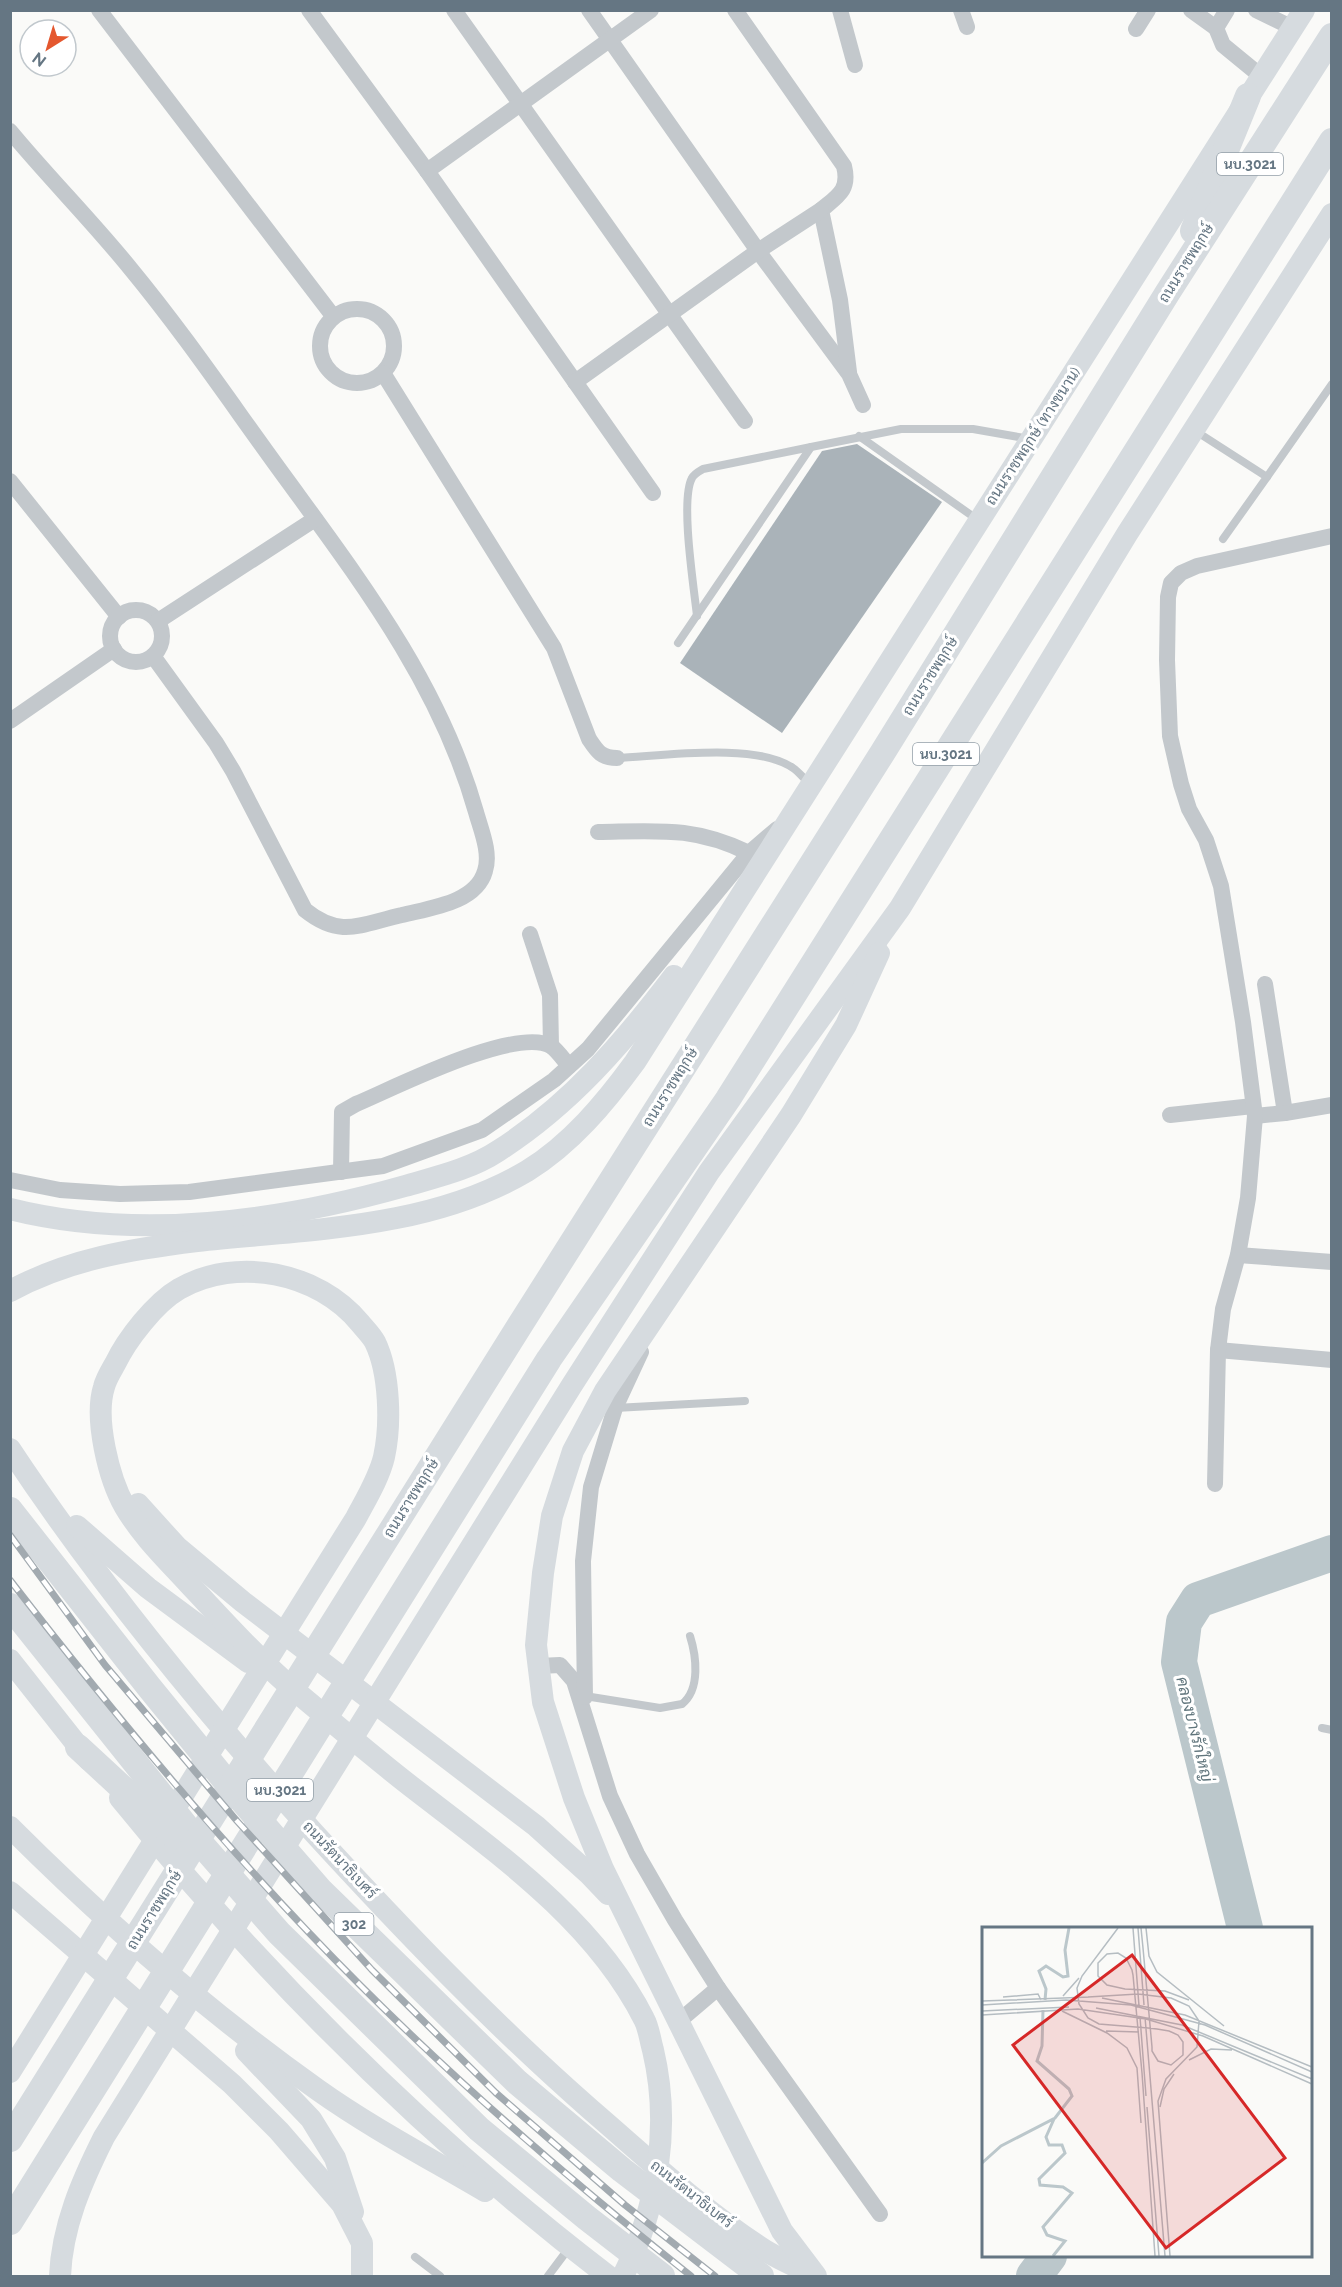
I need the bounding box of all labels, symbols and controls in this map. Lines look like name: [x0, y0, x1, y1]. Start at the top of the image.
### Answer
north arrow: [18, 18, 78, 78]
text: N: [29, 48, 50, 71]
road number: นบ.3021: [1217, 153, 1283, 175]
street label: ถนนราชพฤกษ์: [1154, 219, 1218, 306]
street label: ถนนราชพฤกษ์ (ทางขนาน): [981, 363, 1084, 508]
street label: ถนนราชพฤกษ์: [898, 632, 962, 719]
road number: นบ.3021: [913, 743, 979, 765]
street label: ถนนราชพฤกษ์: [638, 1043, 702, 1130]
street label: ถนนราชพฤกษ์: [379, 1454, 443, 1541]
water label: คลองบางรักใหญ่: [1172, 1674, 1219, 1785]
road number: นบ.3021: [247, 1779, 313, 1801]
street label: ถนนรัตนาธิเบศร์: [299, 1817, 381, 1903]
street label: ถนนราชพฤกษ์: [122, 1866, 186, 1953]
road number: 302: [334, 1913, 374, 1935]
inset map: [982, 1927, 1312, 2257]
street label: ถนนรัตนาธิเบศร์: [647, 2155, 737, 2232]

